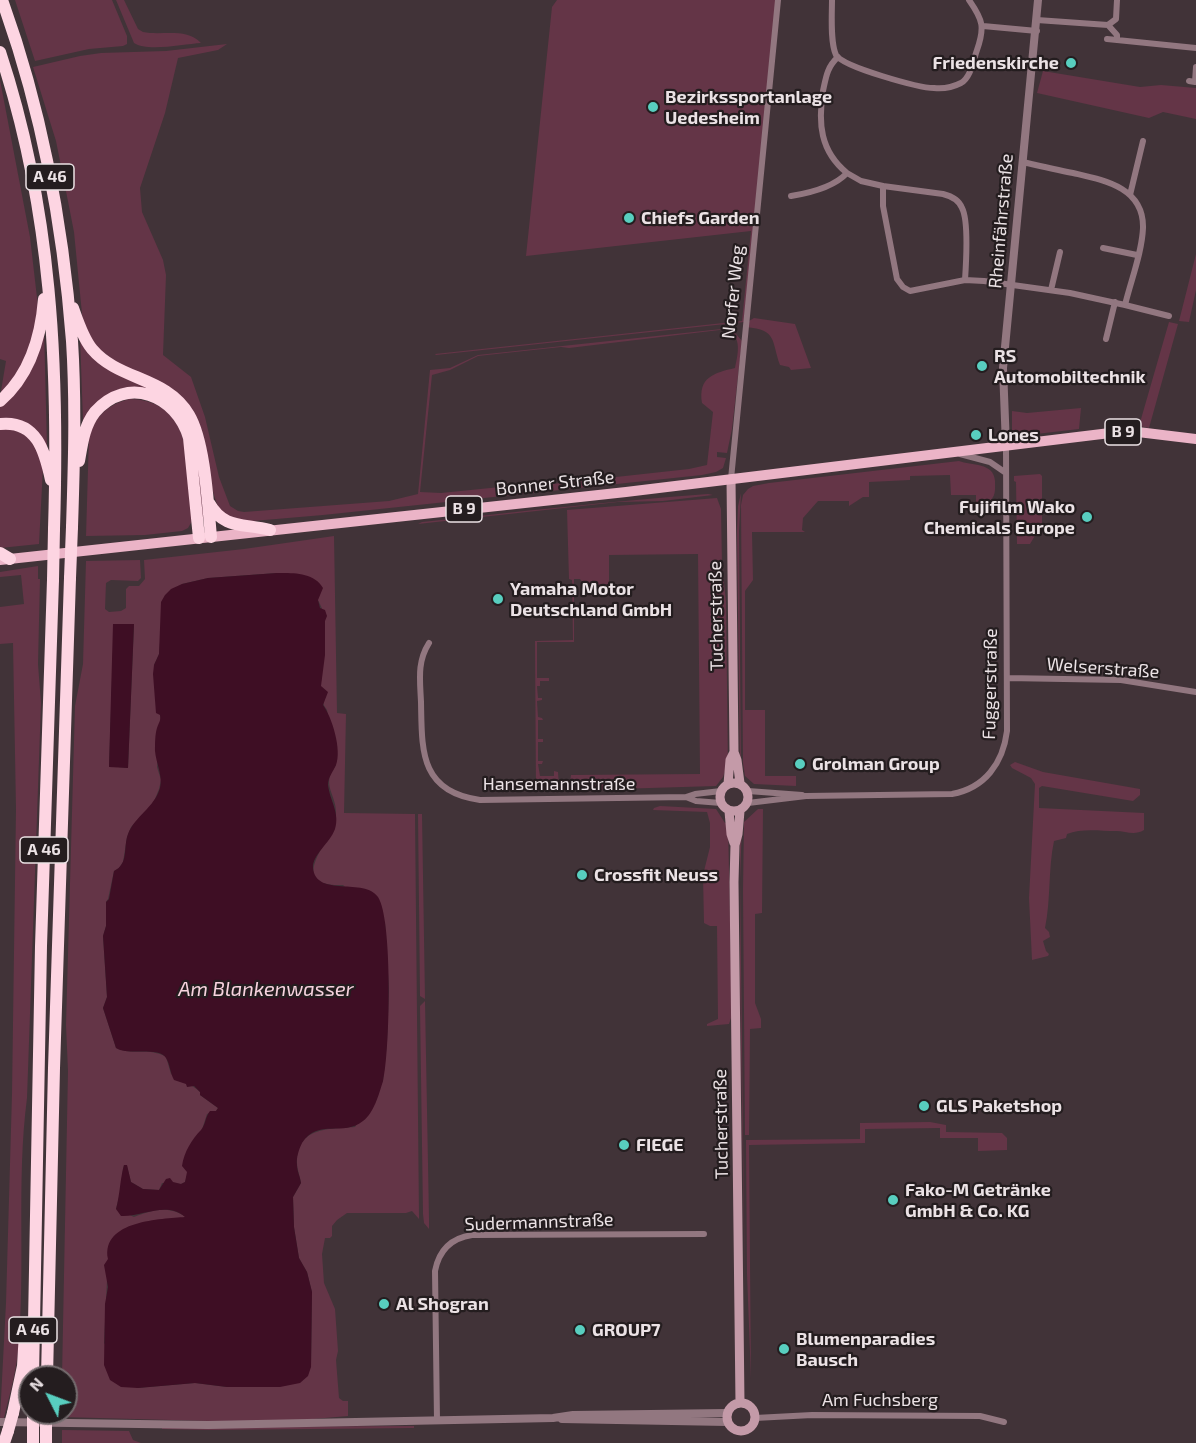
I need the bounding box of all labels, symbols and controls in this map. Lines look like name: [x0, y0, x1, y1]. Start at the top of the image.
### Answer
place label: Friedenskirche: [932, 52, 1059, 74]
marker: Friedenskirche: [1064, 56, 1078, 70]
place label: Bezirkssportanlage Uedesheim: [665, 86, 832, 128]
marker: Bezirkssportanlage Uedesheim: [646, 100, 660, 114]
street label: Rheinfährstraße: [984, 153, 1018, 289]
road number: A 46: [26, 164, 74, 190]
place label: Chiefs Garden: [641, 207, 759, 229]
marker: Chiefs Garden: [622, 211, 636, 225]
street label: Norfer Weg: [717, 244, 749, 340]
place label: RS Automobiltechnik: [994, 345, 1146, 388]
marker: RS Automobiltechnik: [975, 359, 989, 373]
road number: B 9: [1105, 419, 1141, 445]
place label: Lones: [988, 424, 1039, 446]
marker: Lones: [969, 428, 983, 442]
street label: Bonner Straße: [495, 466, 615, 500]
road number: B 9: [446, 496, 482, 522]
place label: Fujifilm Wako Chemicals Europe: [924, 496, 1075, 538]
marker: Fujifilm Wako Chemicals Europe: [1080, 510, 1094, 524]
street label: Tucherstraße: [704, 561, 728, 671]
place label: Yamaha Motor Deutschland GmbH: [510, 578, 672, 620]
marker: Yamaha Motor Deutschland GmbH: [491, 592, 505, 606]
street label: Fuggerstraße: [978, 628, 1002, 740]
street label: Welserstraße: [1046, 653, 1160, 683]
place label: Grolman Group: [812, 753, 940, 775]
marker: Grolman Group: [793, 757, 807, 771]
street label: Hansemannstraße: [483, 773, 635, 795]
road number: A 46: [20, 837, 68, 863]
place label: Crossfit Neuss: [594, 864, 718, 886]
marker: Crossfit Neuss: [575, 868, 589, 882]
water label: Am Blankenwasser: [178, 977, 354, 1001]
street label: Tucherstraße: [709, 1069, 733, 1179]
place label: GLS Paketshop: [936, 1095, 1062, 1117]
marker: GLS Paketshop: [917, 1099, 931, 1113]
place label: FIEGE: [636, 1134, 684, 1156]
marker: FIEGE: [617, 1138, 631, 1152]
place label: Fako-M Getränke GmbH & Co. KG: [905, 1179, 1051, 1222]
marker: Fako-M Getränke GmbH & Co. KG: [886, 1193, 900, 1207]
street label: Sudermannstraße: [464, 1209, 614, 1235]
place label: Al Shogran: [396, 1293, 489, 1315]
marker: Al Shogran: [377, 1297, 391, 1311]
road number: A 46: [9, 1317, 57, 1343]
place label: GROUP7: [592, 1319, 661, 1341]
marker: GROUP7: [573, 1323, 587, 1337]
place label: Blumenparadies Bausch: [796, 1328, 935, 1370]
marker: Blumenparadies Bausch: [777, 1342, 791, 1356]
north arrow: [18, 1365, 78, 1425]
text: N: [25, 1373, 47, 1395]
street label: Am Fuchsberg: [822, 1389, 938, 1411]

